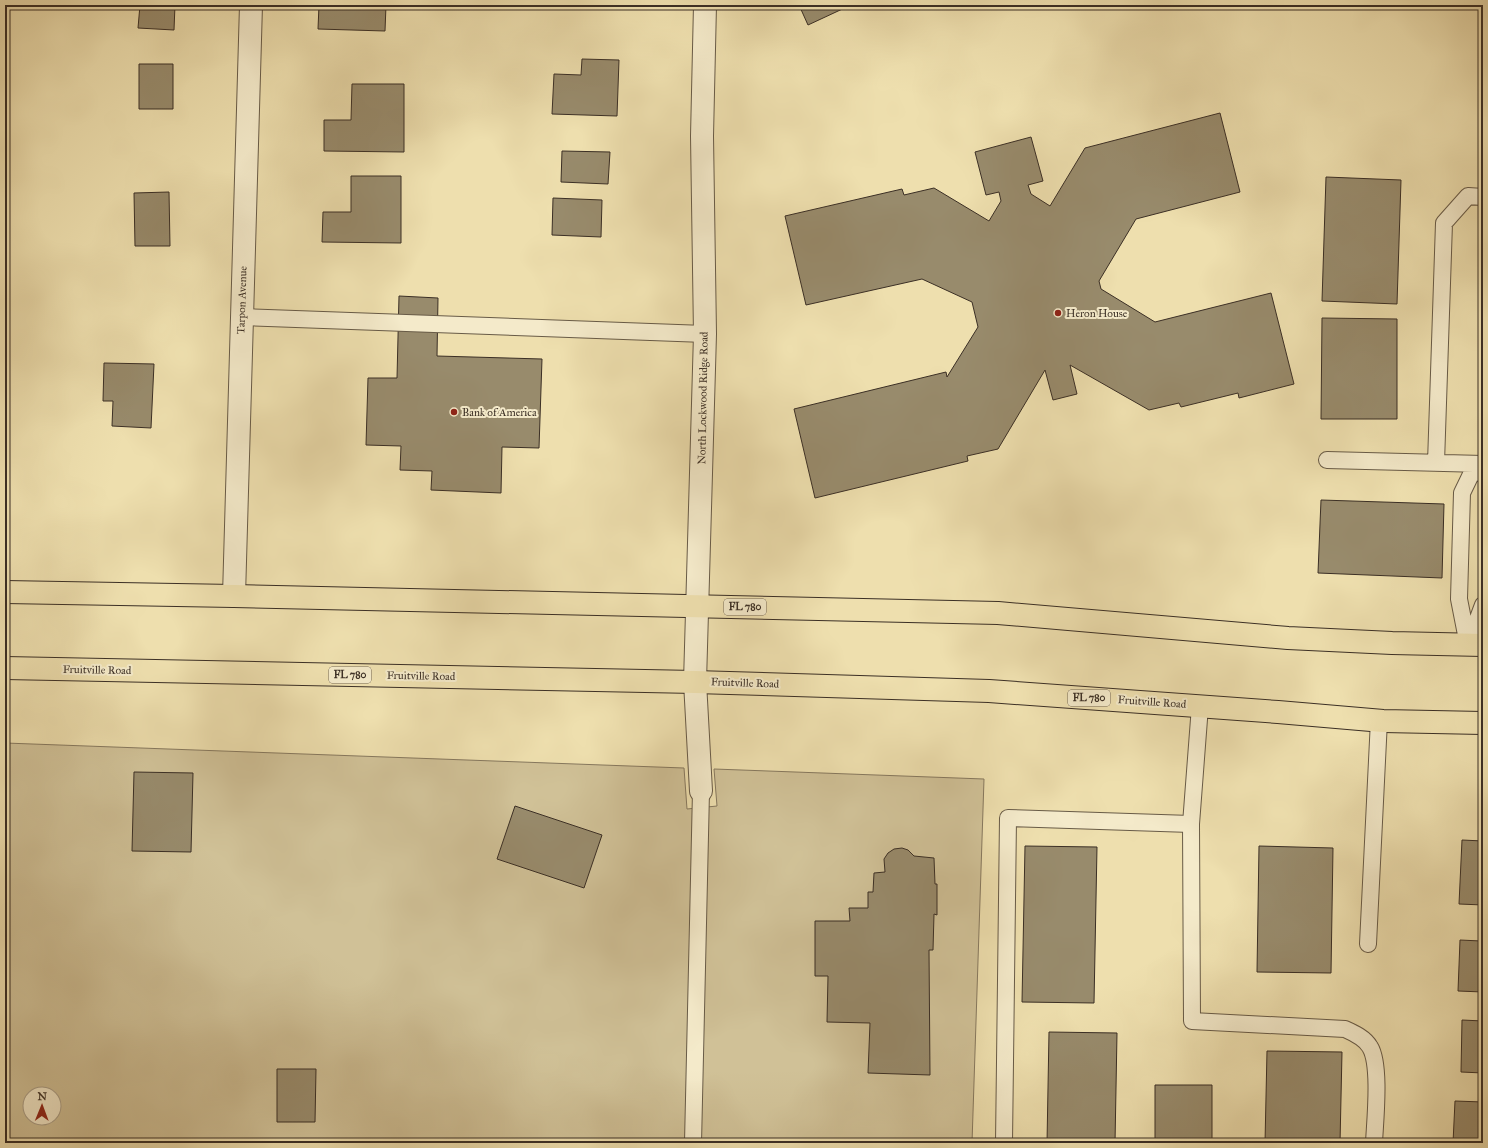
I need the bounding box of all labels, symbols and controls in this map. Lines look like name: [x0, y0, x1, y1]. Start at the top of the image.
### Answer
street label: Tarpon Avenue: [234, 265, 250, 334]
place label: Heron House: [1066, 307, 1128, 320]
marker: Heron House: [1053, 308, 1063, 318]
street label: North Lockwood Ridge Road: [695, 331, 711, 464]
place label: Bank of America: [462, 406, 537, 419]
marker: Bank of America: [449, 407, 459, 417]
road number: FL 780: [724, 599, 766, 615]
street label: Fruitville Road: [63, 663, 132, 677]
road number: FL 780: [329, 667, 371, 683]
street label: Fruitville Road: [387, 669, 456, 683]
street label: Fruitville Road: [711, 675, 780, 691]
road number: FL 780: [1068, 690, 1110, 706]
street label: Fruitville Road: [1117, 693, 1187, 711]
north arrow: [22, 1086, 62, 1126]
text: N: [37, 1090, 48, 1103]

